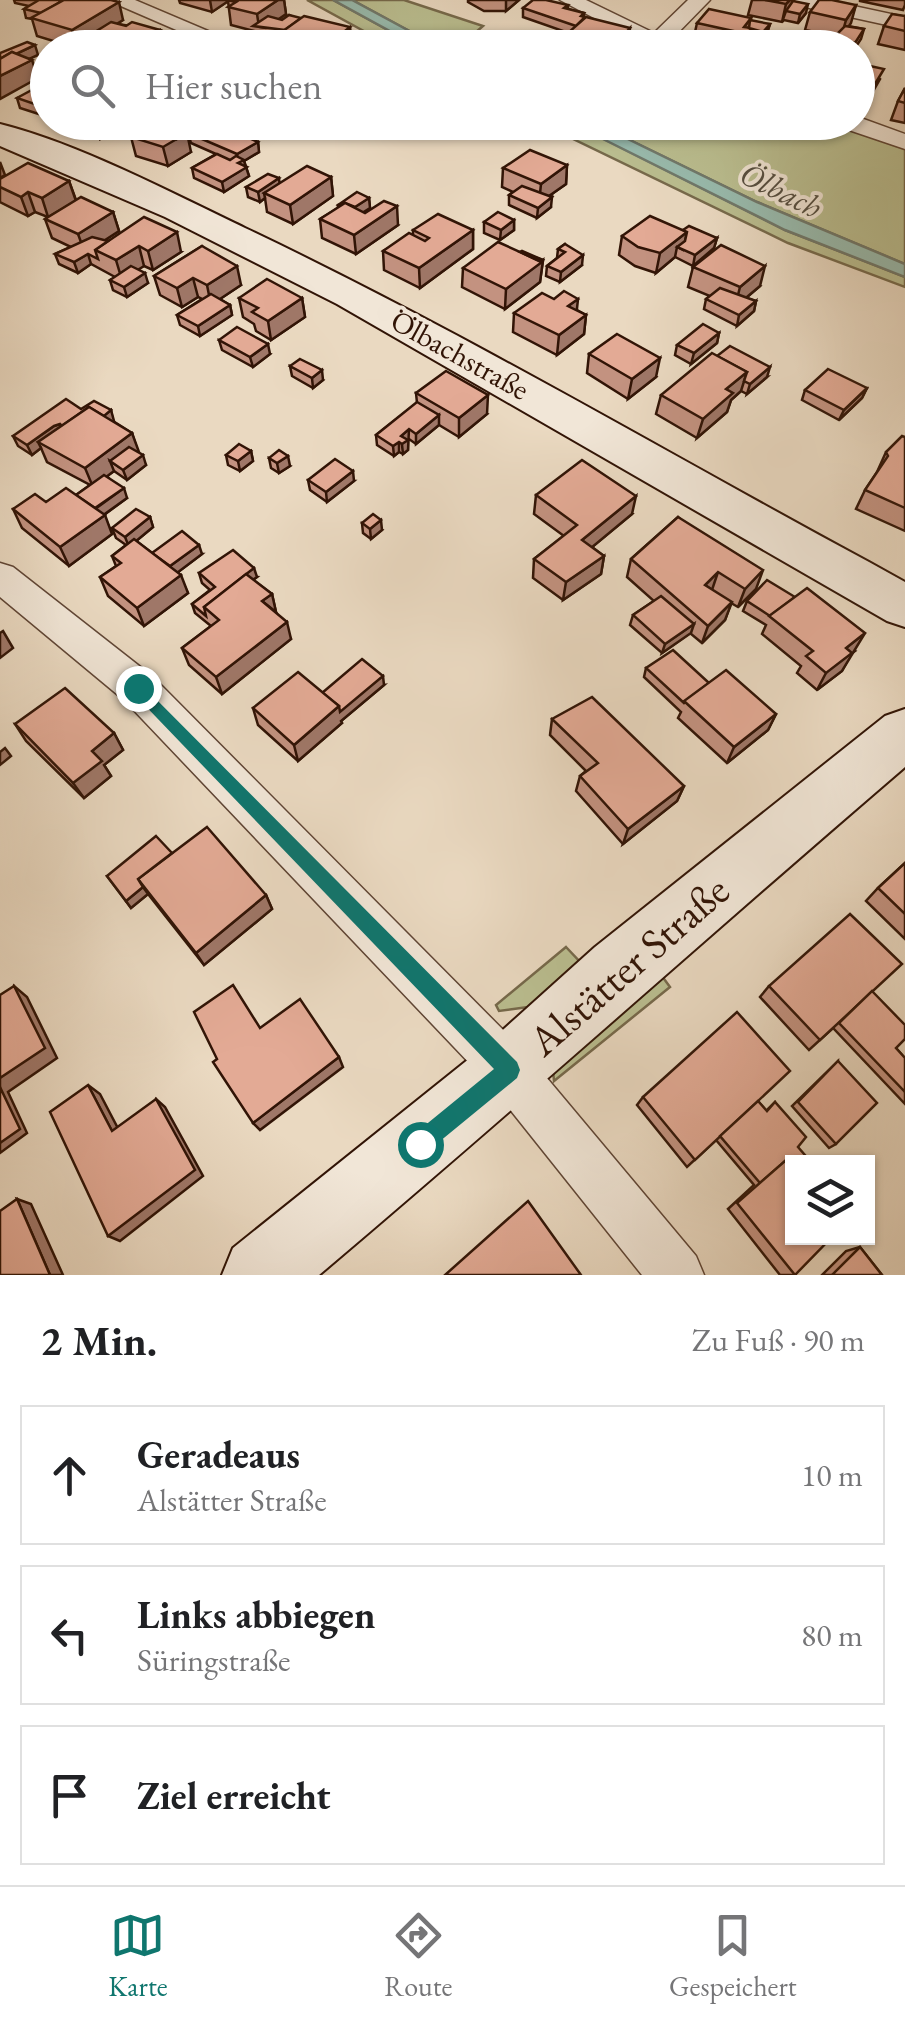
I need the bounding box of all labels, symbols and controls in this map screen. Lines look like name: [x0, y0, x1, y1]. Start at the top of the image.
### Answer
search box: [30, 30, 875, 140]
icon: search: [65, 58, 120, 113]
text: Hier suchen: [145, 61, 322, 110]
water label: Ölbach: [733, 152, 829, 228]
street label: Ölbachstraße: [384, 301, 536, 409]
route end: [116, 666, 162, 712]
street label: Alstätter Straße: [516, 863, 740, 1068]
route start: [398, 1122, 444, 1168]
map controls: [785, 1155, 875, 1245]
button: layers: [785, 1155, 875, 1245]
text: 2 Min.: [40, 1313, 157, 1368]
text: Zu Fuß · 90 m: [692, 1319, 865, 1361]
text: Geradeaus: [137, 1430, 300, 1479]
icon: ahead: [42, 1448, 97, 1503]
text: 10 m: [801, 1454, 863, 1496]
text: Alstätter Straße: [137, 1479, 327, 1521]
text: Links abbiegen: [137, 1590, 375, 1639]
icon: left: [42, 1608, 97, 1663]
text: 80 m: [801, 1614, 863, 1656]
text: Süringstraße: [137, 1639, 291, 1681]
icon: arrive: [42, 1768, 97, 1823]
text: Ziel erreicht: [137, 1771, 331, 1820]
tab: Karte: [108, 1908, 168, 2004]
tab: Route: [384, 1908, 453, 2004]
tab: Gespeichert: [669, 1908, 797, 2004]

